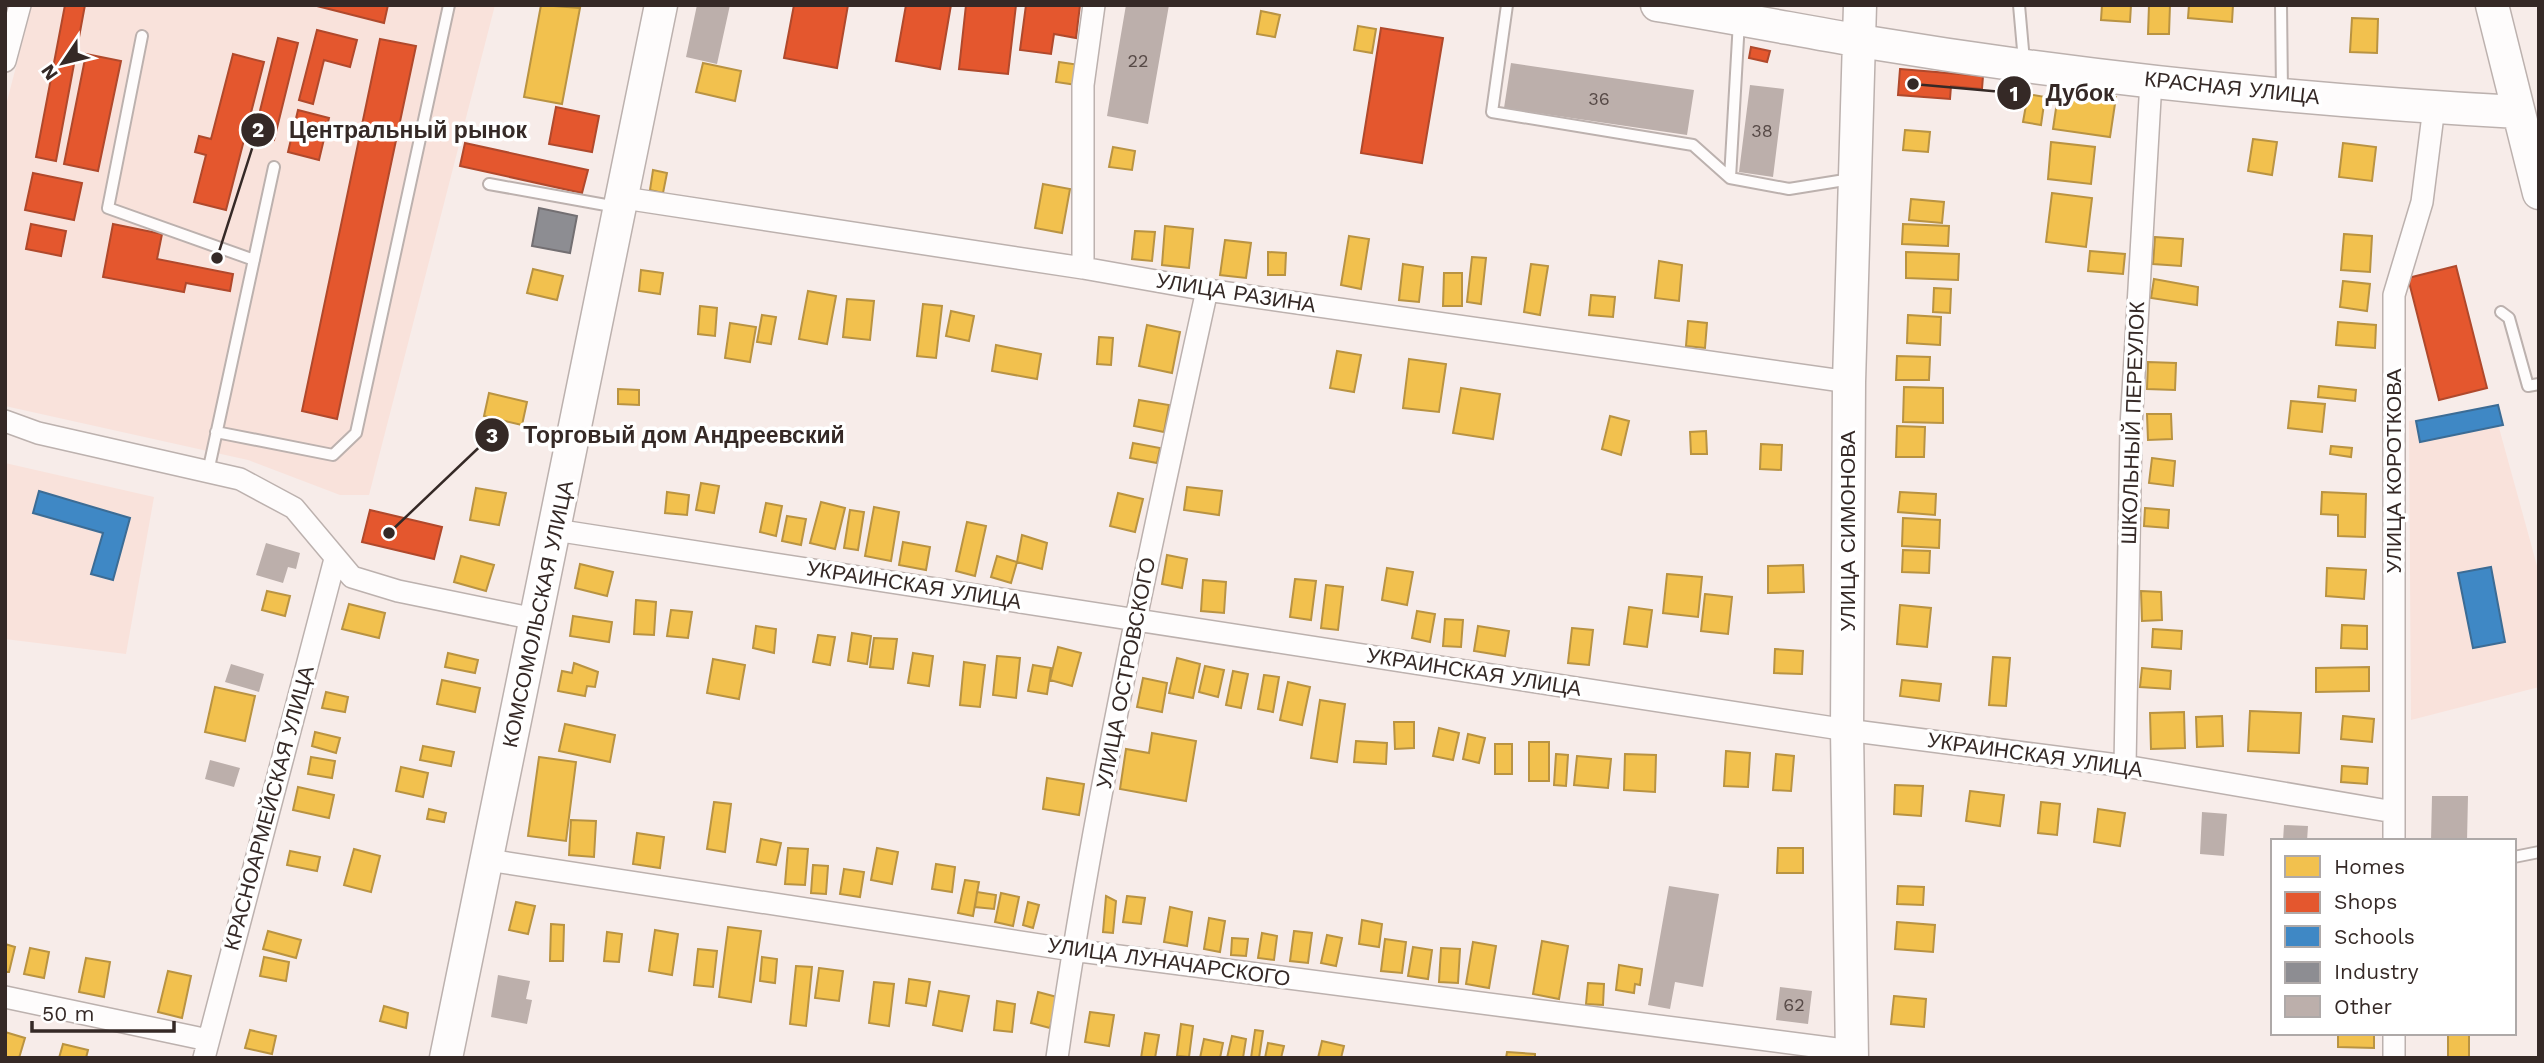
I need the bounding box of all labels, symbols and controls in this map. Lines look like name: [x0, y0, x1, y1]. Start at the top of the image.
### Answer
north arrow: [28, 28, 98, 98]
house number: 22: [1128, 50, 1149, 71]
text: N: [36, 60, 63, 85]
street label: КРАСНАЯ УЛИЦА: [2143, 66, 2321, 109]
callout: Дубок: [1996, 71, 2129, 115]
text: Дубок: [2045, 80, 2115, 107]
text: 1: [2009, 81, 2019, 106]
house number: 36: [1588, 88, 1610, 109]
callout: Центральный рынок: [240, 108, 541, 152]
text: 2: [252, 117, 264, 142]
text: Центральный рынок: [289, 117, 527, 144]
house number: 38: [1751, 120, 1773, 141]
street label: УЛИЦА РАЗИНА: [1154, 268, 1318, 317]
street label: ШКОЛЬНЫЙ ПЕРЕУЛОК: [2116, 300, 2149, 545]
street label: УЛИЦА КОРОТКОВА: [2381, 369, 2406, 573]
callout: Торговый дом Андреевский: [475, 413, 859, 457]
text: Торговый дом Андреевский: [523, 422, 845, 449]
text: 3: [486, 423, 498, 448]
street label: УЛИЦА СИМОНОВА: [1835, 430, 1860, 632]
street label: КОМСОМОЛЬСКАЯ УЛИЦА: [497, 478, 578, 750]
street label: УКРАИНСКАЯ УЛИЦА: [805, 555, 1023, 614]
street label: УЛИЦА ОСТРОВСКОГО: [1091, 555, 1160, 791]
street label: УКРАИНСКАЯ УЛИЦА: [1365, 642, 1583, 701]
street label: КРАСНОАРМЕЙСКАЯ УЛИЦА: [218, 663, 319, 953]
street label: УКРАИНСКАЯ УЛИЦА: [1926, 727, 2144, 782]
legend: [2271, 839, 2516, 1035]
text: Homes: [2334, 854, 2405, 879]
text: Shops: [2334, 889, 2397, 914]
text: Schools: [2334, 924, 2415, 949]
street label: УЛИЦА ЛУНАЧАРСКОГО: [1046, 932, 1292, 991]
text: Industry: [2334, 959, 2419, 984]
scale bar: [32, 990, 173, 1034]
house number: 62: [1783, 994, 1805, 1015]
text: Other: [2334, 994, 2393, 1019]
text: 50 m: [42, 1001, 94, 1026]

